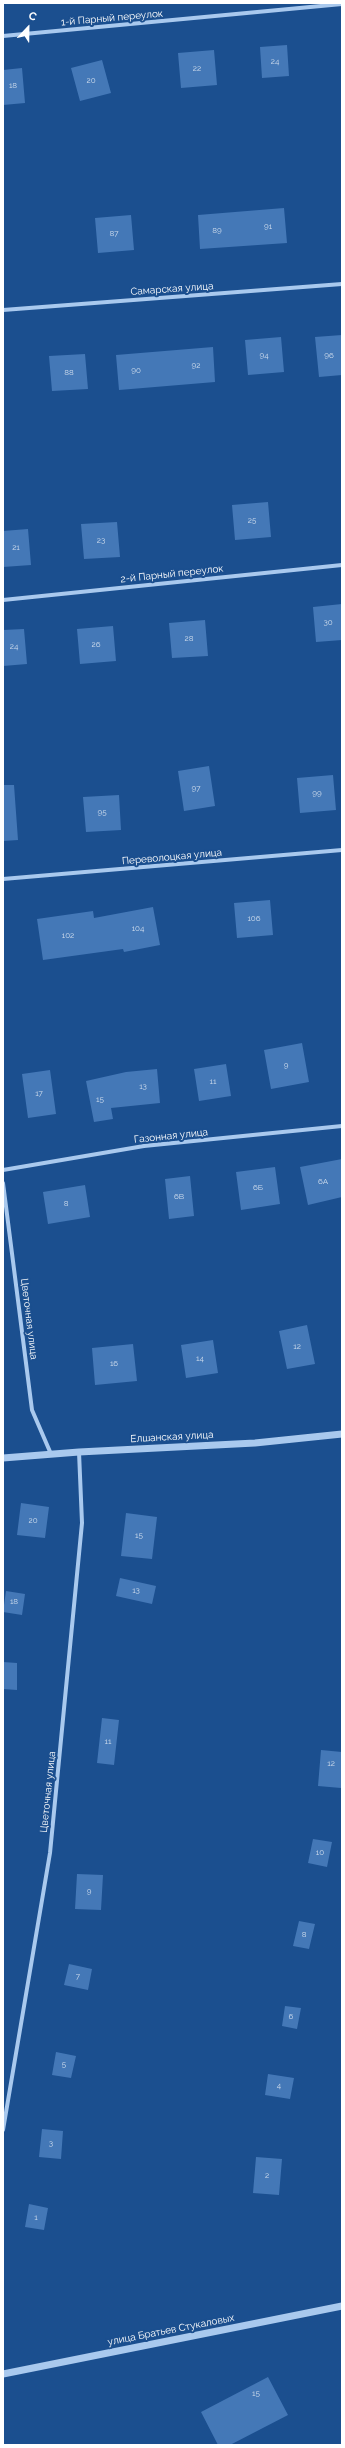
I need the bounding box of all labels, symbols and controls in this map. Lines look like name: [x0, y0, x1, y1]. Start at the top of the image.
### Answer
north arrow: [8, 8, 48, 48]
street label: 1-й Парный переулок: [60, 8, 164, 28]
text: С: [27, 9, 39, 24]
house number: 24: [271, 57, 279, 67]
house number: 22: [193, 64, 201, 74]
house number: 20: [86, 76, 96, 86]
house number: 18: [9, 81, 17, 91]
house number: 91: [264, 222, 272, 232]
house number: 89: [212, 226, 222, 236]
house number: 87: [109, 229, 119, 239]
street label: Самарская улица: [130, 280, 214, 298]
house number: 94: [259, 351, 269, 361]
house number: 96: [324, 351, 334, 361]
house number: 92: [192, 361, 200, 371]
house number: 90: [131, 366, 141, 376]
house number: 88: [64, 368, 74, 378]
house number: 25: [248, 516, 256, 526]
house number: 23: [97, 536, 105, 546]
house number: 21: [12, 543, 20, 553]
street label: 2-й Парный переулок: [120, 563, 224, 585]
house number: 30: [323, 618, 333, 628]
house number: 28: [185, 634, 193, 644]
house number: 26: [92, 640, 100, 650]
house number: 24: [10, 642, 18, 652]
house number: 97: [192, 784, 200, 794]
house number: 99: [312, 789, 322, 799]
house number: 95: [97, 808, 107, 818]
street label: Переволоцкая улица: [121, 847, 223, 867]
house number: 106: [247, 914, 261, 924]
house number: 104: [132, 924, 144, 934]
house number: 102: [62, 931, 74, 941]
house number: 9: [284, 1061, 288, 1071]
house number: 11: [210, 1077, 216, 1087]
house number: 13: [139, 1082, 147, 1092]
house number: 17: [35, 1089, 43, 1099]
house number: 15: [96, 1095, 104, 1105]
street label: Газонная улица: [133, 1126, 209, 1146]
house number: 6А: [318, 1177, 328, 1187]
house number: 6Б: [253, 1183, 263, 1193]
house number: 6В: [174, 1192, 184, 1202]
house number: 8: [64, 1199, 68, 1209]
street label: Цветочная улица: [18, 1278, 40, 1360]
house number: 12: [293, 1342, 301, 1352]
house number: 14: [196, 1354, 204, 1364]
house number: 16: [110, 1359, 118, 1369]
street label: Елшанская улица: [130, 1429, 214, 1445]
house number: 20: [28, 1516, 38, 1526]
house number: 15: [135, 1531, 143, 1541]
house number: 13: [132, 1586, 140, 1596]
house number: 18: [10, 1597, 18, 1607]
house number: 11: [105, 1737, 111, 1747]
street label: Цветочная улица: [38, 1751, 58, 1833]
house number: 12: [327, 1759, 335, 1769]
house number: 10: [316, 1848, 324, 1858]
house number: 9: [87, 1887, 91, 1897]
house number: 8: [302, 1930, 306, 1940]
house number: 7: [76, 1972, 80, 1982]
house number: 6: [289, 2012, 293, 2022]
house number: 5: [62, 2060, 66, 2070]
house number: 4: [277, 2081, 281, 2091]
house number: 3: [49, 2139, 53, 2149]
house number: 2: [265, 2171, 269, 2181]
house number: 1: [34, 2213, 38, 2223]
street label: улица Братьев Стукаловых: [107, 2312, 235, 2348]
house number: 15: [252, 2389, 260, 2399]

